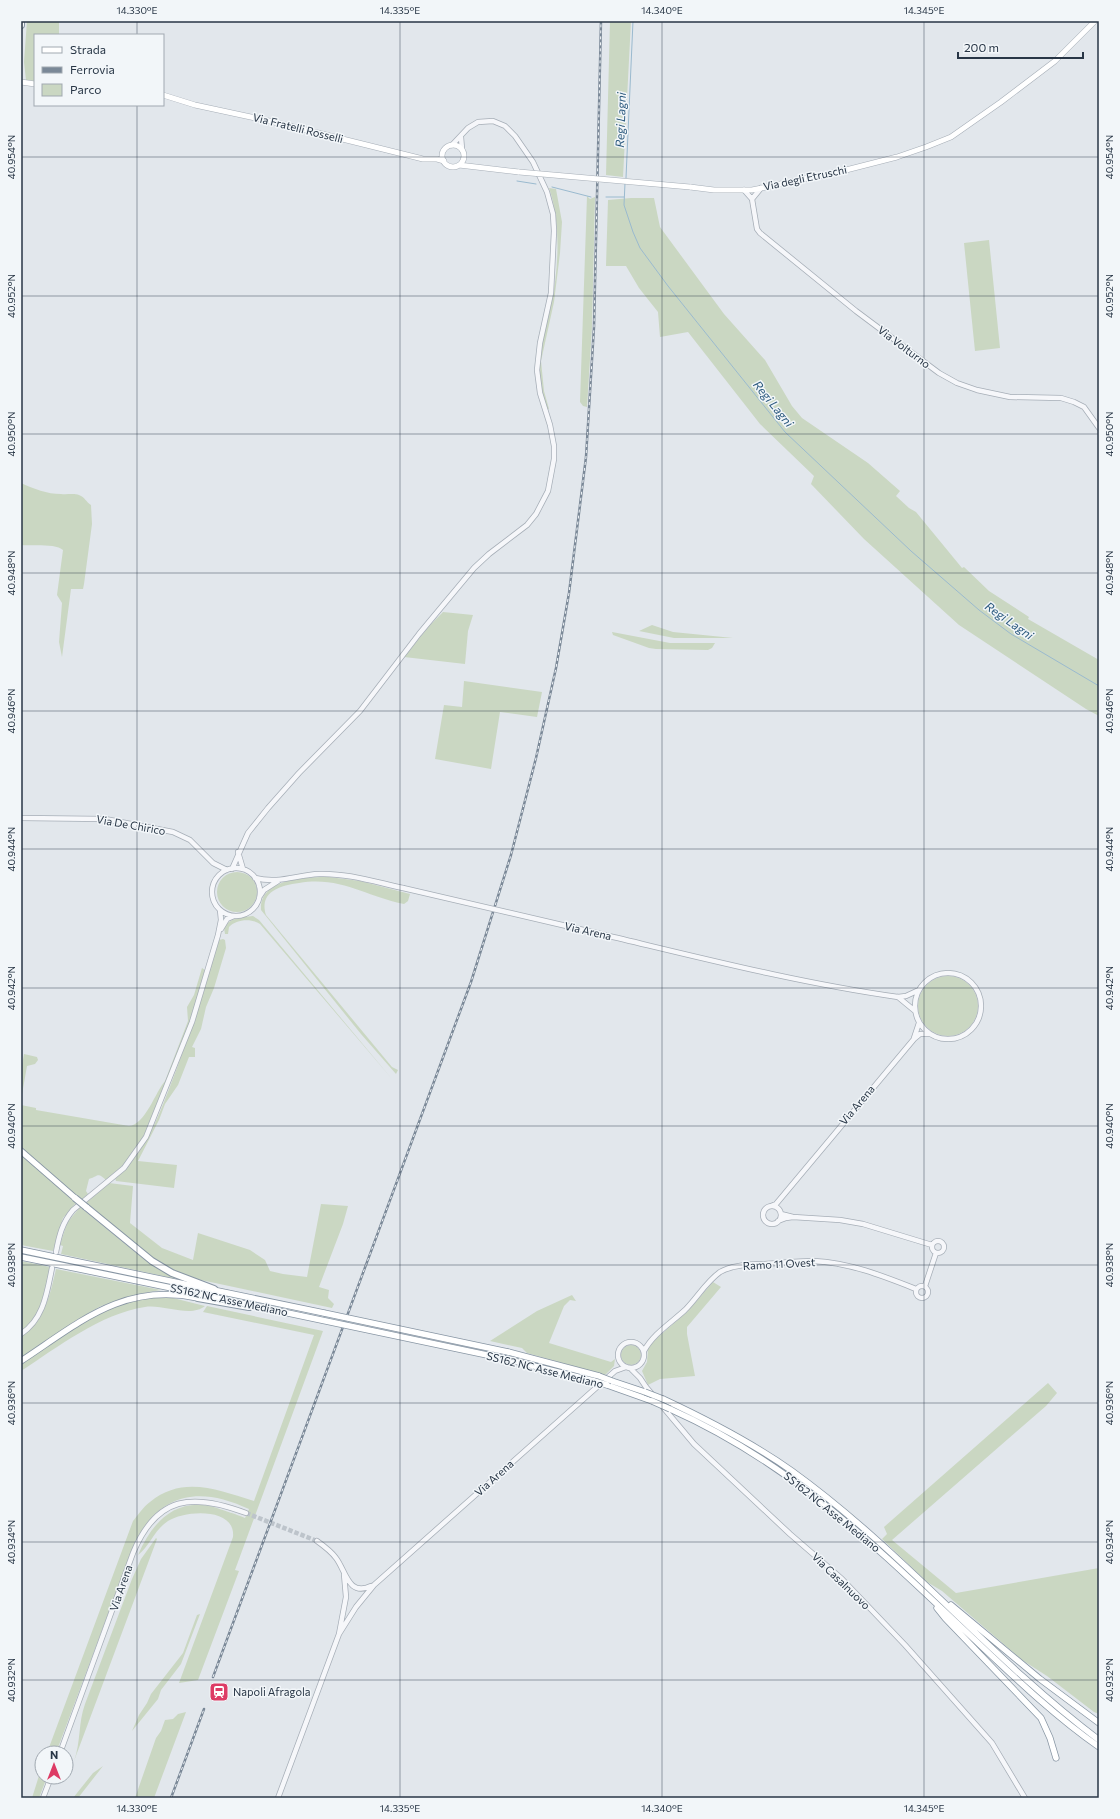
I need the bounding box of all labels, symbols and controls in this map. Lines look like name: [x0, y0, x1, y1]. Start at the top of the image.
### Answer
text: 14.330°E: [116, 4, 158, 16]
text: 14.335°E: [380, 4, 420, 16]
text: 14.340°E: [641, 4, 683, 16]
text: 14.345°E: [904, 4, 944, 16]
legend: [34, 34, 164, 106]
scale bar: [958, 34, 1083, 60]
text: 200 m: [964, 40, 999, 54]
text: Strada: [70, 42, 106, 56]
text: Ferrovia: [70, 62, 115, 76]
text: Parco: [70, 82, 102, 96]
water label: Regi Lagni: [612, 91, 628, 148]
street label: Via Fratelli Rosselli: [251, 110, 345, 145]
text: 40.954°N: [5, 135, 17, 179]
text: 40.954°N: [1103, 135, 1115, 179]
street label: Via degli Etruschi: [762, 162, 848, 193]
text: 40.952°N: [5, 274, 17, 318]
text: 40.952°N: [1103, 274, 1115, 318]
street label: Via Volturno: [876, 323, 933, 371]
water label: Regi Lagni: [751, 377, 797, 430]
text: 40.950°N: [5, 411, 17, 457]
text: 40.950°N: [1103, 411, 1115, 457]
text: 40.948°N: [5, 551, 17, 595]
text: 40.948°N: [1103, 551, 1115, 595]
water label: Regi Lagni: [983, 599, 1037, 642]
text: 40.946°N: [5, 689, 17, 733]
text: 40.946°N: [1103, 689, 1115, 733]
street label: Via De Chirico: [95, 812, 167, 837]
text: 40.944°N: [5, 827, 17, 871]
text: 40.944°N: [1103, 827, 1115, 871]
street label: Via Arena: [563, 919, 613, 942]
text: 40.942°N: [5, 966, 17, 1010]
text: 40.942°N: [1103, 966, 1115, 1010]
street label: Via Arena: [836, 1082, 877, 1127]
text: 40.940°N: [5, 1103, 17, 1149]
text: 40.940°N: [1103, 1103, 1115, 1149]
text: 40.938°N: [5, 1243, 17, 1287]
text: 40.938°N: [1103, 1243, 1115, 1287]
street label: Ramo 11 Ovest: [742, 1255, 816, 1272]
street label: SS162 NC Asse Mediano: [169, 1281, 290, 1318]
street label: SS162 NC Asse Mediano: [485, 1349, 605, 1390]
text: 40.936°N: [5, 1381, 17, 1425]
text: 40.936°N: [1103, 1381, 1115, 1425]
street label: Via Arena: [472, 1457, 516, 1498]
street label: SS162 NC Asse Mediano: [782, 1469, 883, 1555]
text: 40.934°N: [5, 1520, 17, 1564]
text: 40.934°N: [1103, 1520, 1115, 1564]
street label: Via Casalnuovo: [810, 1550, 873, 1612]
street label: Via Arena: [107, 1563, 134, 1613]
text: 40.932°N: [5, 1658, 17, 1702]
text: 40.932°N: [1103, 1658, 1115, 1702]
station icon: Napoli Afragola: [208, 1681, 230, 1703]
place label: Napoli Afragola: [233, 1685, 311, 1698]
north arrow: [34, 1745, 74, 1785]
text: N: [50, 1748, 58, 1761]
text: 14.330°E: [116, 1802, 158, 1814]
text: 14.335°E: [380, 1802, 420, 1814]
text: 14.340°E: [641, 1802, 683, 1814]
text: 14.345°E: [904, 1802, 944, 1814]

